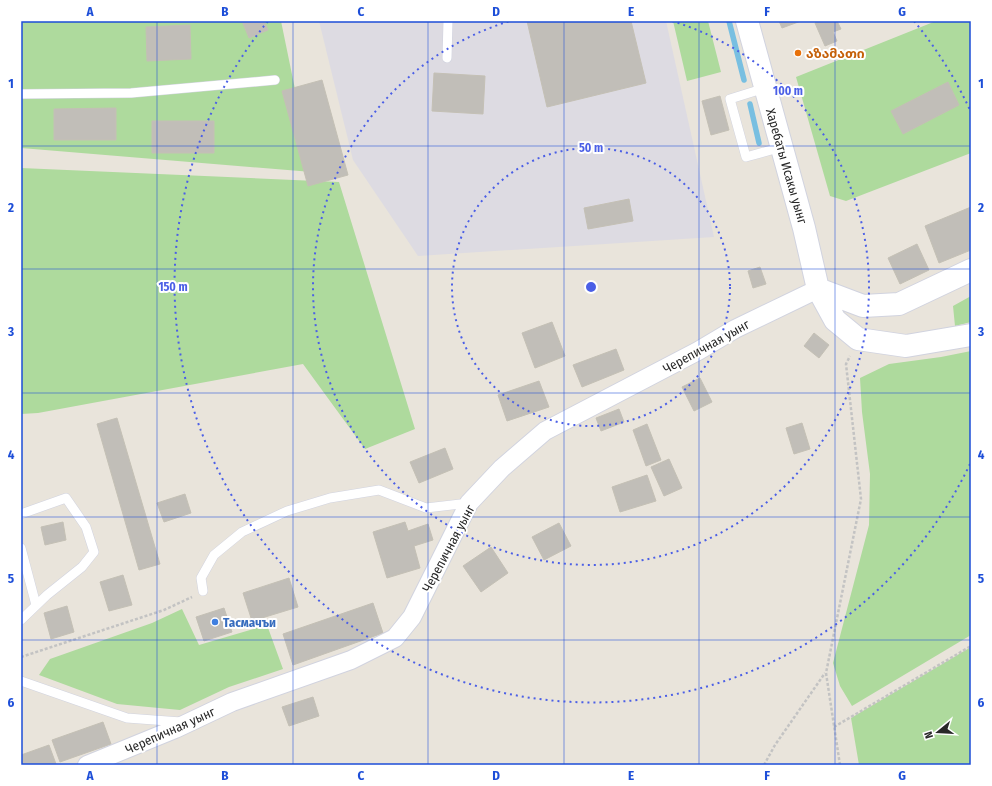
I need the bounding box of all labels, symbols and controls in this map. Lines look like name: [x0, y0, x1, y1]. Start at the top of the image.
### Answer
text: A: [85, 4, 94, 19]
text: B: [221, 4, 229, 19]
text: C: [358, 4, 365, 19]
text: D: [492, 4, 500, 19]
text: E: [628, 4, 634, 19]
text: F: [764, 4, 770, 19]
text: G: [898, 4, 906, 19]
place label: აზამათი: [806, 46, 865, 61]
marker: აზამათი: [793, 48, 803, 58]
text: 1: [8, 76, 14, 91]
text: 1: [978, 76, 984, 91]
text: 100 m: [773, 84, 803, 98]
street label: Харебаты Исакы уынг: [763, 107, 810, 226]
text: 50 m: [579, 141, 603, 155]
text: 2: [7, 200, 14, 215]
text: 2: [977, 200, 984, 215]
text: 150 m: [158, 280, 188, 294]
centre of rings: [584, 280, 598, 294]
street label: Черепичная уынг: [660, 317, 752, 376]
text: 3: [7, 324, 14, 339]
text: 3: [977, 324, 984, 339]
text: 4: [8, 447, 15, 462]
text: 4: [978, 447, 985, 462]
street label: Черепичная уынг: [419, 502, 478, 594]
text: 5: [8, 571, 14, 586]
text: 5: [978, 571, 984, 586]
place label: Тасмачъи: [223, 615, 276, 630]
marker: Тасмачъи: [210, 617, 220, 627]
text: 6: [8, 695, 15, 710]
text: 6: [978, 695, 985, 710]
street label: Черепичная уынг: [123, 704, 217, 757]
north arrow: [918, 712, 958, 752]
text: N: [922, 730, 936, 740]
text: A: [85, 768, 94, 783]
text: B: [221, 768, 229, 783]
text: C: [358, 768, 365, 783]
text: D: [492, 768, 500, 783]
text: E: [628, 768, 634, 783]
text: F: [764, 768, 770, 783]
text: G: [898, 768, 906, 783]

